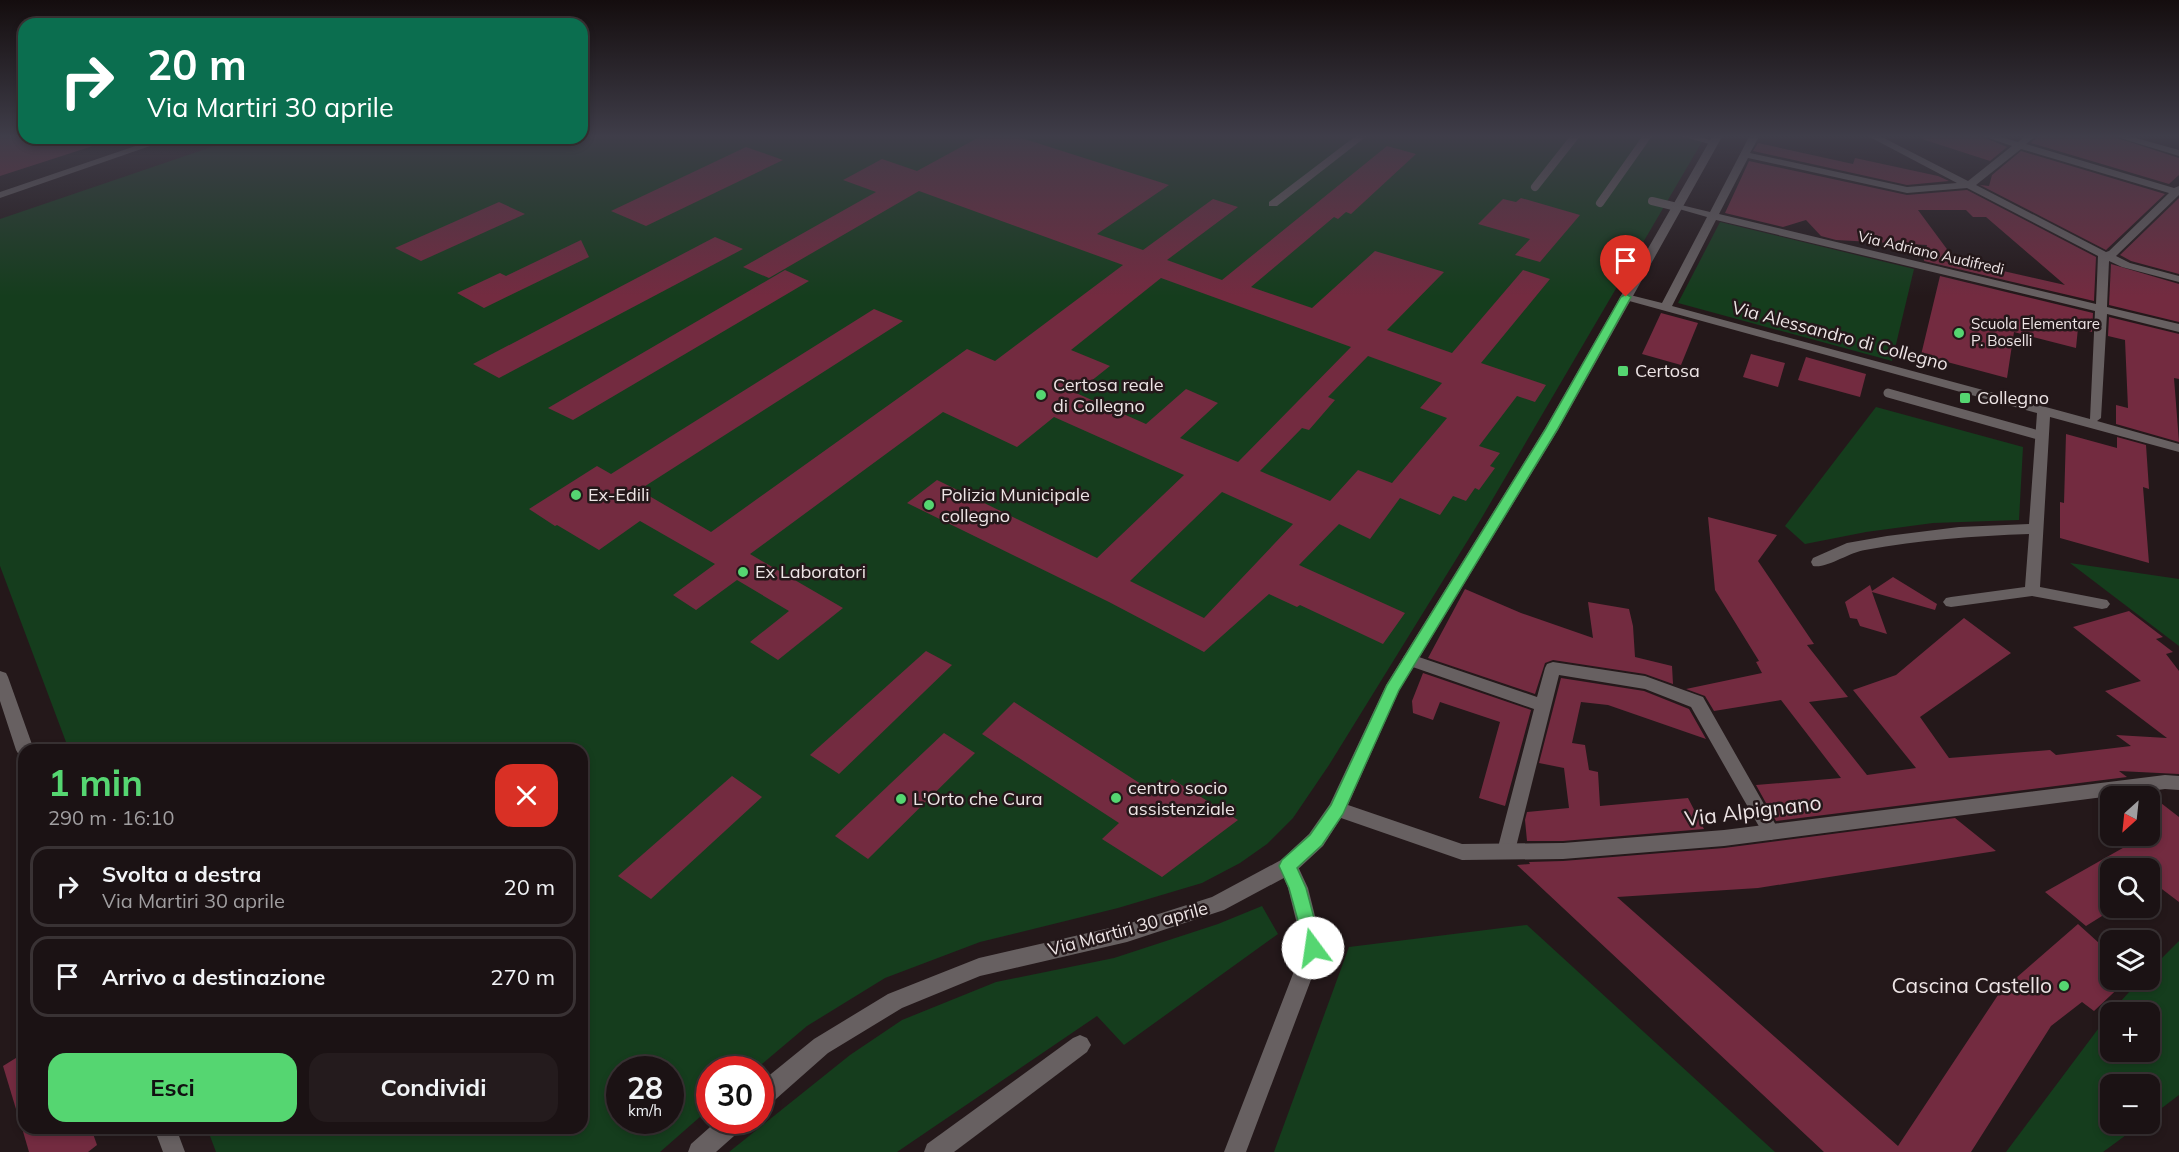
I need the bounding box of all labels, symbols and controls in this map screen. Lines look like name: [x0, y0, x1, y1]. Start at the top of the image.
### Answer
text: 20 m: [147, 38, 247, 91]
icon: right: [48, 42, 126, 120]
text: Via Martiri 30 aprile: [147, 90, 394, 124]
street label: Via Adriano Audifredi: [1856, 226, 2006, 279]
pin: [1600, 235, 1651, 297]
icon: arrive: [1609, 244, 1642, 277]
street label: Via Alessandro di Collegno: [1730, 296, 1951, 375]
place label: Scuola Elementare P. Boselli: [1971, 314, 2100, 350]
marker: Scuola Elementare P. Boselli: [1952, 326, 1966, 340]
place label: Certosa: [1635, 359, 1700, 382]
marker: Certosa: [1616, 364, 1630, 378]
place label: Certosa reale di Collegno: [1053, 373, 1163, 417]
place label: Collegno: [1977, 386, 2049, 409]
marker: Certosa reale di Collegno: [1034, 388, 1048, 402]
marker: Collegno: [1958, 391, 1972, 405]
place label: Ex-Edili: [588, 483, 650, 506]
place label: Polizia Municipale collegno: [941, 483, 1090, 527]
marker: Ex-Edili: [569, 488, 583, 502]
marker: Polizia Municipale collegno: [922, 498, 936, 512]
place label: Ex Laboratori: [755, 560, 866, 583]
marker: Ex Laboratori: [736, 565, 750, 579]
text: 1 min: [48, 760, 143, 805]
button: close: [495, 764, 558, 827]
place label: centro socio assistenziale: [1128, 776, 1235, 820]
north arrow: [2100, 786, 2160, 846]
map controls: [2100, 786, 2160, 1134]
place label: L'Orto che Cura: [913, 787, 1043, 810]
street label: Via Alpignano: [1683, 789, 1823, 831]
marker: centro socio assistenziale: [1109, 791, 1123, 805]
marker: L'Orto che Cura: [894, 792, 908, 806]
text: 290 m · 16:10: [48, 805, 174, 830]
button: search: [2100, 858, 2160, 918]
text: Svolta a destra: [102, 860, 261, 888]
icon: right: [51, 870, 84, 903]
text: 20 m: [504, 873, 555, 901]
text: Via Martiri 30 aprile: [102, 888, 285, 913]
street label: Via Martiri 30 aprile: [1045, 896, 1210, 961]
position arrow: [1281, 916, 1345, 980]
button: layers: [2100, 930, 2160, 990]
icon: arrive: [51, 960, 84, 993]
text: Arrivo a destinazione: [102, 963, 325, 991]
text: 270 m: [490, 963, 555, 991]
place label: Cascina Castello: [1892, 972, 2052, 998]
marker: Cascina Castello: [2057, 979, 2071, 993]
button: +: [2100, 1002, 2160, 1062]
button: Esci: [48, 1053, 297, 1122]
button: Condividi: [309, 1053, 558, 1122]
speed limit sign: 30: [696, 1056, 774, 1134]
text: 28: [627, 1069, 663, 1107]
button: −: [2100, 1074, 2160, 1134]
text: km/h: [628, 1101, 662, 1120]

